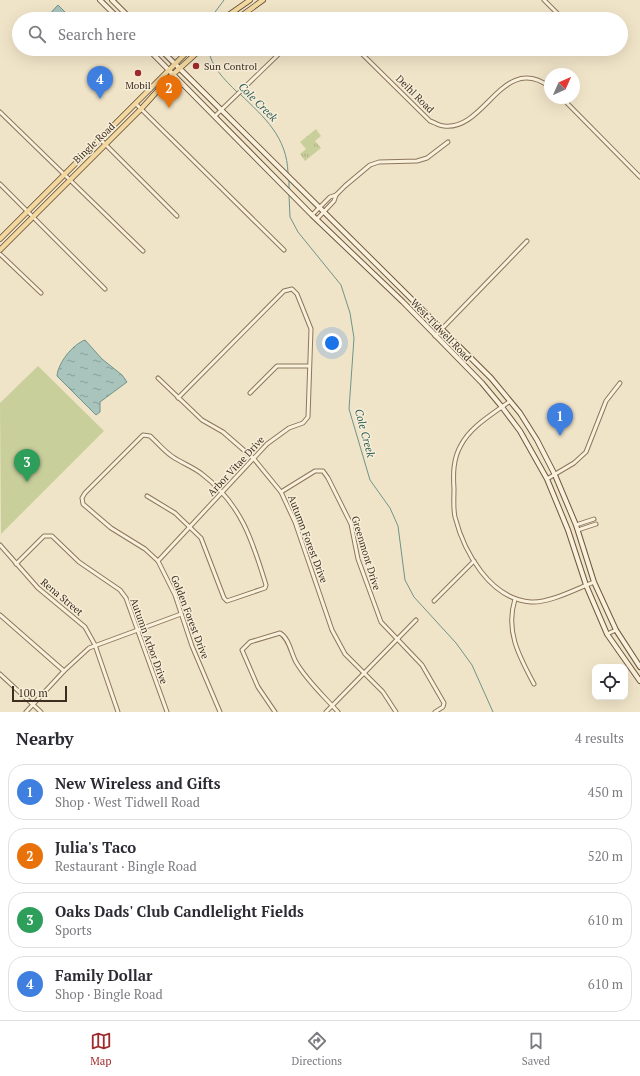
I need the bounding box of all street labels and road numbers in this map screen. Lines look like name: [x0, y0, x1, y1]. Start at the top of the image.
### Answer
street label: Deihl Road: [393, 72, 437, 116]
street label: Bingle Road: [70, 120, 118, 166]
street label: West Tidwell Road: [408, 296, 474, 364]
street label: Arbor Vitae Drive: [205, 433, 267, 499]
street label: Autumn Forest Drive: [285, 493, 331, 585]
street label: Greenmont Drive: [349, 514, 383, 592]
street label: Golden Forest Drive: [168, 573, 212, 661]
street label: Rena Street: [38, 576, 86, 619]
street label: Autumn Arbor Drive: [127, 596, 171, 686]

